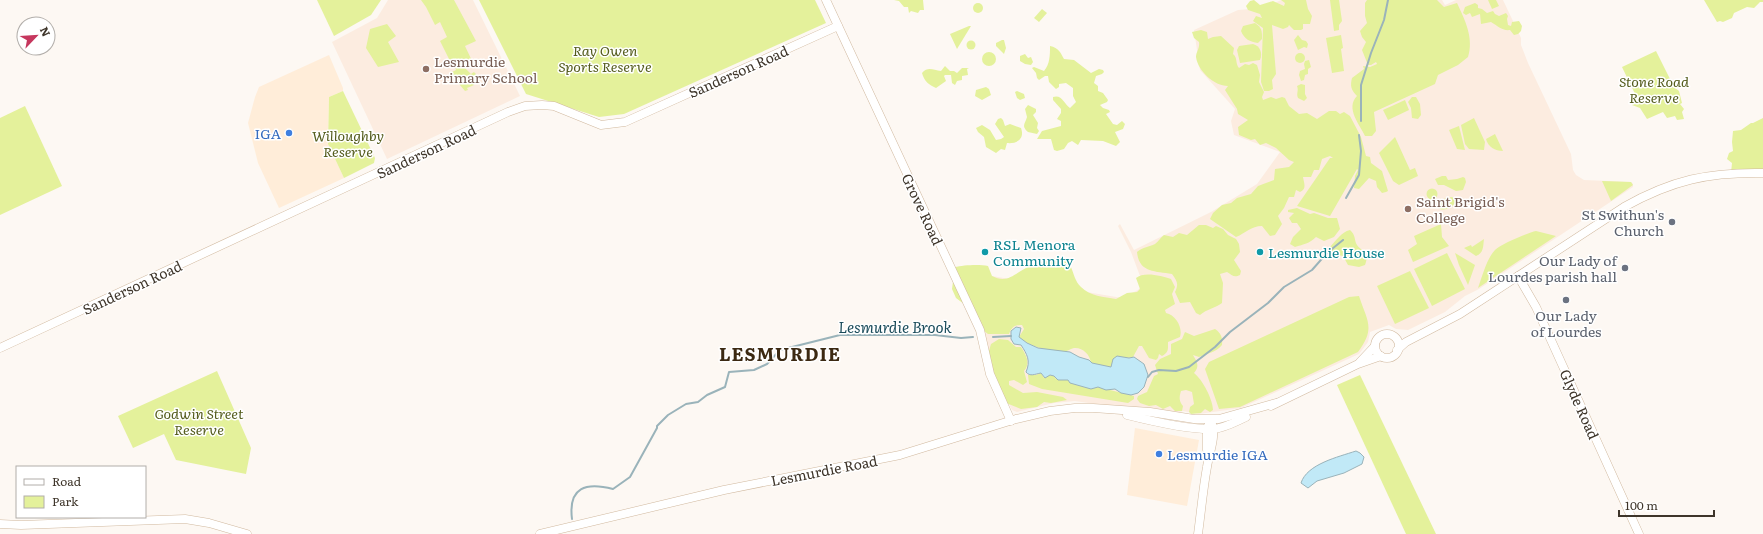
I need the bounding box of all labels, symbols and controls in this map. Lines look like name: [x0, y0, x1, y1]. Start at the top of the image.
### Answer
north arrow: [16, 16, 56, 56]
text: N: [37, 24, 55, 39]
park label: Ray Owen Sports Reserve: [558, 40, 652, 76]
street label: Sanderson Road: [685, 40, 792, 102]
place label: Lesmurdie Primary School: [434, 51, 538, 87]
marker: Lesmurdie Primary School: [421, 64, 431, 74]
park label: Stone Road Reserve: [1619, 71, 1689, 107]
street label: Sanderson Road: [373, 119, 479, 183]
place label: IGA: [254, 123, 282, 143]
park label: Willoughby Reserve: [312, 125, 384, 161]
marker: IGA: [284, 128, 294, 138]
street label: Grove Road: [898, 170, 949, 248]
place label: Saint Brigid's College: [1416, 191, 1505, 227]
marker: Saint Brigid's College: [1403, 204, 1413, 214]
place label: St Swithun's Church: [1581, 204, 1664, 240]
marker: St Swithun's Church: [1667, 217, 1677, 227]
place label: RSL Menora Community: [993, 234, 1076, 270]
place label: Lesmurdie House: [1268, 242, 1384, 262]
marker: RSL Menora Community: [980, 247, 990, 257]
marker: Lesmurdie House: [1255, 247, 1265, 257]
place label: Our Lady of Lourdes parish hall: [1488, 250, 1619, 286]
street label: Sanderson Road: [79, 255, 185, 319]
marker: Our Lady of Lourdes parish hall: [1620, 263, 1630, 273]
marker: Our Lady of Lourdes: [1561, 295, 1571, 305]
place label: Our Lady of Lourdes: [1531, 305, 1601, 341]
water label: Lesmurdie Brook: [838, 315, 952, 338]
district label: LESMURDIE: [719, 340, 841, 367]
street label: Glyde Road: [1556, 366, 1605, 443]
park label: Godwin Street Reserve: [154, 403, 244, 439]
place label: Lesmurdie IGA: [1167, 444, 1268, 464]
marker: Lesmurdie IGA: [1154, 449, 1164, 459]
street label: Lesmurdie Road: [769, 450, 879, 490]
legend: [16, 466, 146, 518]
text: Road: [52, 472, 82, 490]
text: Park: [52, 492, 79, 510]
scale bar: [1619, 492, 1714, 518]
text: 100 m: [1625, 496, 1658, 514]

